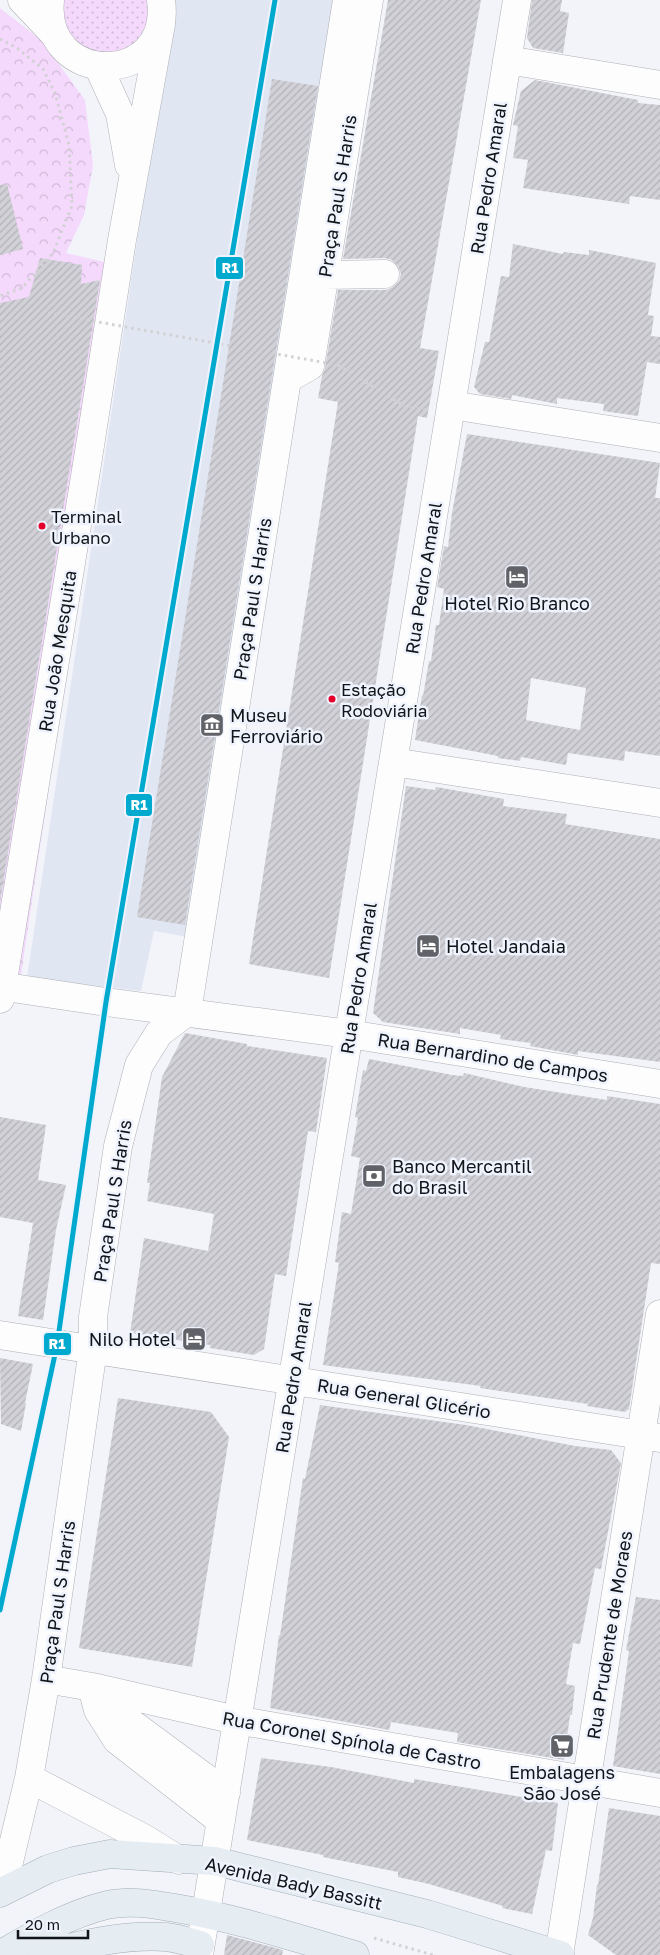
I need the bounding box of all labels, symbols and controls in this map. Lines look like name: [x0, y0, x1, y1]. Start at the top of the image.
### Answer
street label: Rua Pedro Amaral: [465, 100, 511, 256]
street label: Praça Paul S Harris: [313, 113, 361, 279]
line badge: R1: [215, 256, 244, 280]
text: R1: [222, 259, 238, 276]
street label: Rua Pedro Amaral: [400, 500, 446, 656]
place label: Terminal Urbano: [51, 506, 122, 548]
street label: Praça Paul S Harris: [228, 516, 276, 682]
marker: Terminal Urbano: [37, 521, 47, 531]
hotel icon: Hotel Rio Branco: [504, 564, 530, 590]
street label: Rua João Mesquita: [33, 569, 81, 733]
place label: Hotel Rio Branco: [444, 592, 590, 614]
place label: Estação Rodoviária: [341, 679, 427, 721]
marker: Estação Rodoviária: [327, 694, 337, 704]
place label: Museu Ferroviário: [230, 704, 323, 747]
museum icon: Museu Ferroviário: [199, 712, 225, 738]
line badge: R1: [125, 793, 153, 817]
text: R1: [131, 796, 147, 813]
street label: Rua Pedro Amaral: [335, 900, 381, 1056]
hotel icon: Hotel Jandaia: [415, 933, 441, 959]
place label: Hotel Jandaia: [446, 935, 566, 957]
street label: Rua Bernardino de Campos: [376, 1028, 610, 1086]
street label: Praça Paul S Harris: [88, 1118, 136, 1284]
place label: Banco Mercantil do Brasil: [392, 1155, 532, 1198]
bank icon: Banco Mercantil do Brasil: [361, 1163, 387, 1189]
street label: Rua Pedro Amaral: [270, 1299, 316, 1455]
hotel icon: Nilo Hotel: [181, 1326, 207, 1352]
place label: Nilo Hotel: [89, 1328, 176, 1350]
line badge: R1: [43, 1332, 72, 1356]
text: R1: [49, 1335, 65, 1352]
street label: Rua General Glicério: [316, 1373, 492, 1423]
street label: Praça Paul S Harris: [35, 1519, 79, 1685]
street label: Rua Prudente de Moraes: [582, 1529, 636, 1741]
street label: Rua Coronel Spínola de Castro: [221, 1706, 483, 1774]
supermarket icon: Embalagens São José: [549, 1733, 575, 1759]
place label: Embalagens São José: [509, 1761, 615, 1804]
street label: Avenida Bady Bassitt: [203, 1852, 385, 1914]
scale bar: [18, 1908, 88, 1940]
text: 20 m: [25, 1915, 60, 1933]

